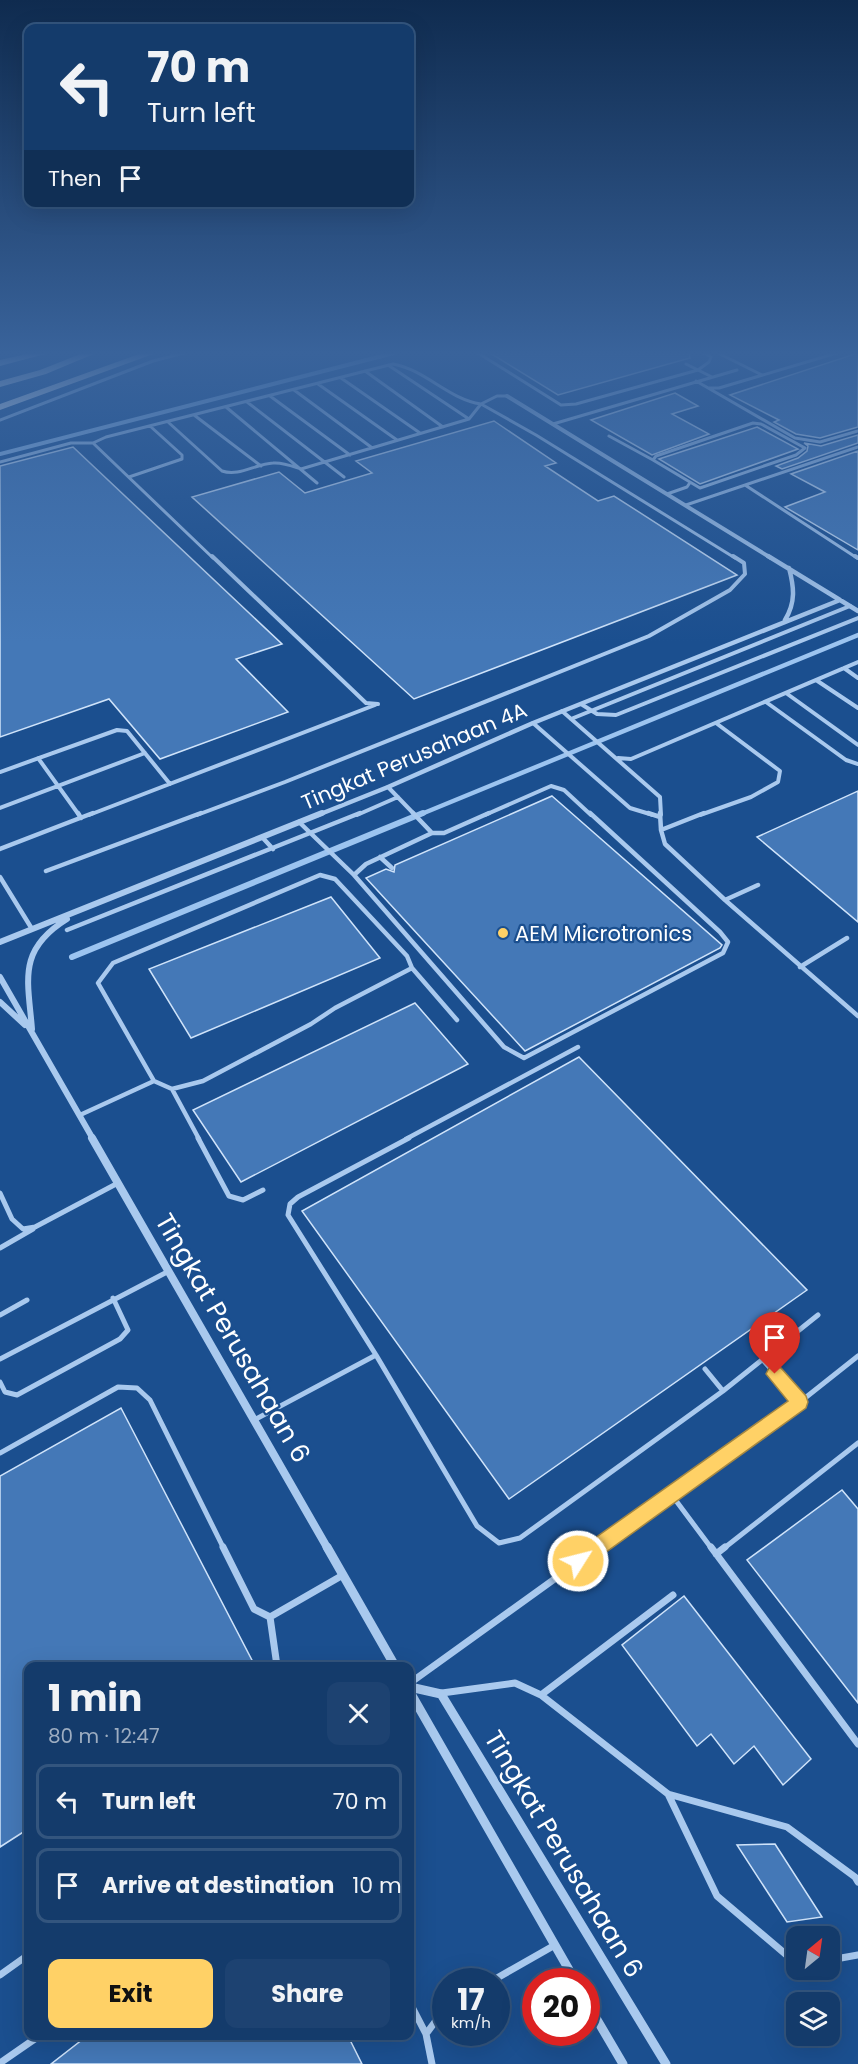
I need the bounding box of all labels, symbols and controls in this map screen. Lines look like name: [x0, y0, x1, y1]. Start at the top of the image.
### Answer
text: 70 m: [147, 38, 250, 97]
icon: left: [48, 48, 126, 126]
text: Turn left: [147, 94, 256, 131]
icon: arrive: [114, 162, 147, 195]
text: Then: [48, 163, 102, 194]
street label: Tingkat Perusahaan 4A: [297, 695, 531, 817]
place label: AEM Microtronics: [515, 919, 692, 948]
marker: AEM Microtronics: [496, 926, 510, 940]
street label: Tingkat Perusahaan 6: [147, 1207, 319, 1469]
pin: [749, 1312, 800, 1374]
icon: arrive: [758, 1321, 791, 1354]
position arrow: [546, 1529, 610, 1593]
text: 1 min: [48, 1673, 142, 1724]
button: close: [327, 1682, 390, 1745]
text: 80 m · 12:47: [48, 1722, 160, 1750]
street label: Tingkat Perusahaan 6: [476, 1724, 652, 1984]
icon: left: [51, 1785, 84, 1818]
text: Turn left: [102, 1786, 196, 1817]
text: 70 m: [333, 1786, 387, 1817]
icon: arrive: [51, 1869, 84, 1902]
text: Arrive at destination: [102, 1870, 334, 1901]
text: 10 m: [352, 1870, 402, 1901]
north arrow: [786, 1926, 840, 1980]
map controls: [786, 1926, 840, 2046]
button: Exit: [48, 1959, 213, 2028]
button: Share: [225, 1959, 390, 2028]
speed limit sign: 20: [522, 1968, 600, 2046]
text: 17: [457, 1978, 485, 2021]
button: layers: [786, 1992, 840, 2046]
text: km/h: [451, 2012, 491, 2033]

